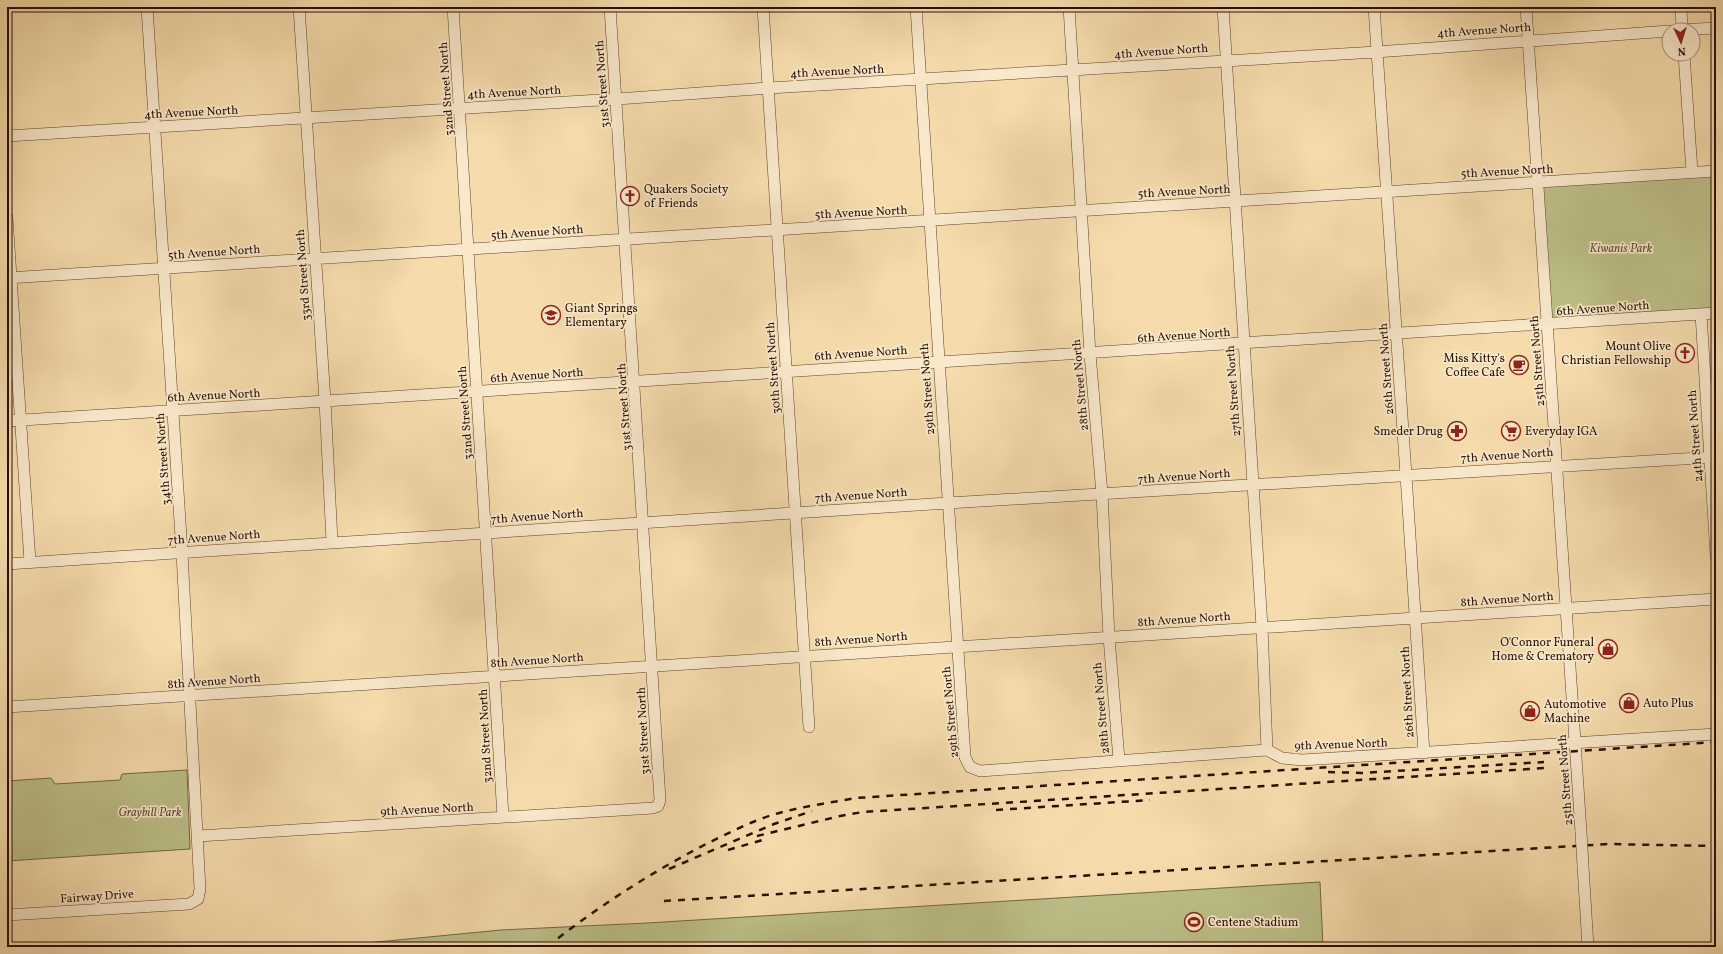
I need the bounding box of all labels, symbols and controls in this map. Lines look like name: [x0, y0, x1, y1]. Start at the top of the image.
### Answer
street label: 4th Avenue North: [1436, 20, 1532, 42]
north arrow: [1661, 22, 1701, 62]
street label: 31st Street North: [592, 39, 614, 128]
street label: 32nd Street North: [436, 41, 458, 137]
street label: 4th Avenue North: [1113, 41, 1209, 63]
text: N: [1677, 43, 1686, 58]
street label: 4th Avenue North: [790, 62, 885, 82]
street label: 4th Avenue North: [467, 83, 562, 103]
street label: 4th Avenue North: [144, 103, 239, 123]
street label: 5th Avenue North: [1460, 162, 1554, 182]
place label: Quakers Society of Friends: [644, 182, 729, 212]
street label: 5th Avenue North: [1137, 182, 1231, 202]
church icon: Quakers Society of Friends: [619, 185, 641, 207]
street label: 5th Avenue North: [814, 203, 908, 223]
street label: 5th Avenue North: [490, 222, 584, 244]
street label: 33rd Street North: [293, 228, 315, 321]
park label: Kiwanis Park: [1590, 241, 1653, 257]
street label: 5th Avenue North: [167, 242, 261, 264]
street label: 6th Avenue North: [1556, 298, 1650, 320]
place label: Giant Springs Elementary: [565, 301, 638, 331]
school or university icon: Giant Springs Elementary: [540, 304, 562, 326]
street label: 25th Street North: [1527, 315, 1549, 407]
street label: 30th Street North: [763, 321, 785, 415]
street label: 26th Street North: [1376, 323, 1398, 415]
street label: 6th Avenue North: [1137, 325, 1231, 347]
street label: 28th Street North: [1069, 338, 1093, 431]
place label: Mount Olive Christian Fellowship: [1562, 339, 1671, 369]
church icon: Mount Olive Christian Fellowship: [1674, 342, 1696, 364]
street label: 6th Avenue North: [814, 343, 908, 365]
street label: 29th Street North: [917, 343, 939, 435]
street label: 27th Street North: [1223, 345, 1245, 437]
place label: Miss Kitty's Coffee Cafe: [1443, 351, 1505, 381]
cafe icon: Miss Kitty's Coffee Cafe: [1508, 354, 1530, 376]
street label: 31st Street North: [614, 362, 636, 451]
street label: 32nd Street North: [455, 365, 477, 461]
street label: 6th Avenue North: [490, 365, 584, 387]
street label: 6th Avenue North: [167, 386, 261, 406]
street label: 24th Street North: [1685, 389, 1707, 483]
street label: 34th Street North: [153, 412, 175, 506]
pharmacy icon: Smeder Drug: [1446, 420, 1468, 442]
supermarket icon: Everyday IGA: [1500, 420, 1522, 442]
place label: Smeder Drug: [1373, 424, 1443, 440]
place label: Everyday IGA: [1525, 424, 1598, 440]
street label: 7th Avenue North: [1460, 445, 1554, 467]
street label: 7th Avenue North: [1137, 466, 1231, 488]
street label: 7th Avenue North: [814, 485, 908, 507]
street label: 7th Avenue North: [490, 506, 584, 528]
street label: 7th Avenue North: [167, 527, 261, 549]
street label: 8th Avenue North: [1460, 589, 1554, 611]
street label: 8th Avenue North: [1137, 609, 1231, 631]
street label: 8th Avenue North: [814, 629, 908, 651]
place label: O'Connor Funeral Home & Crematory: [1492, 635, 1594, 665]
shop icon: O'Connor Funeral Home & Crematory: [1597, 638, 1619, 660]
street label: 26th Street North: [1398, 646, 1418, 738]
street label: 8th Avenue North: [490, 650, 584, 672]
street label: 28th Street North: [1090, 661, 1114, 754]
street label: 29th Street North: [939, 665, 963, 758]
street label: 8th Avenue North: [167, 671, 261, 693]
street label: 31st Street North: [634, 687, 654, 775]
street label: 32nd Street North: [476, 688, 496, 784]
shop icon: Auto Plus: [1618, 692, 1640, 714]
place label: Auto Plus: [1643, 696, 1693, 712]
place label: Automotive Machine: [1544, 697, 1606, 727]
shop icon: Automotive Machine: [1519, 700, 1541, 722]
street label: 25th Street North: [1555, 734, 1577, 826]
street label: 9th Avenue North: [1294, 735, 1388, 755]
street label: 9th Avenue North: [380, 800, 474, 820]
park label: Graybill Park: [118, 805, 182, 821]
street label: Fairway Drive: [60, 886, 135, 908]
sports icon: Centene Stadium: [1183, 911, 1205, 933]
place label: Centene Stadium: [1208, 915, 1299, 931]

